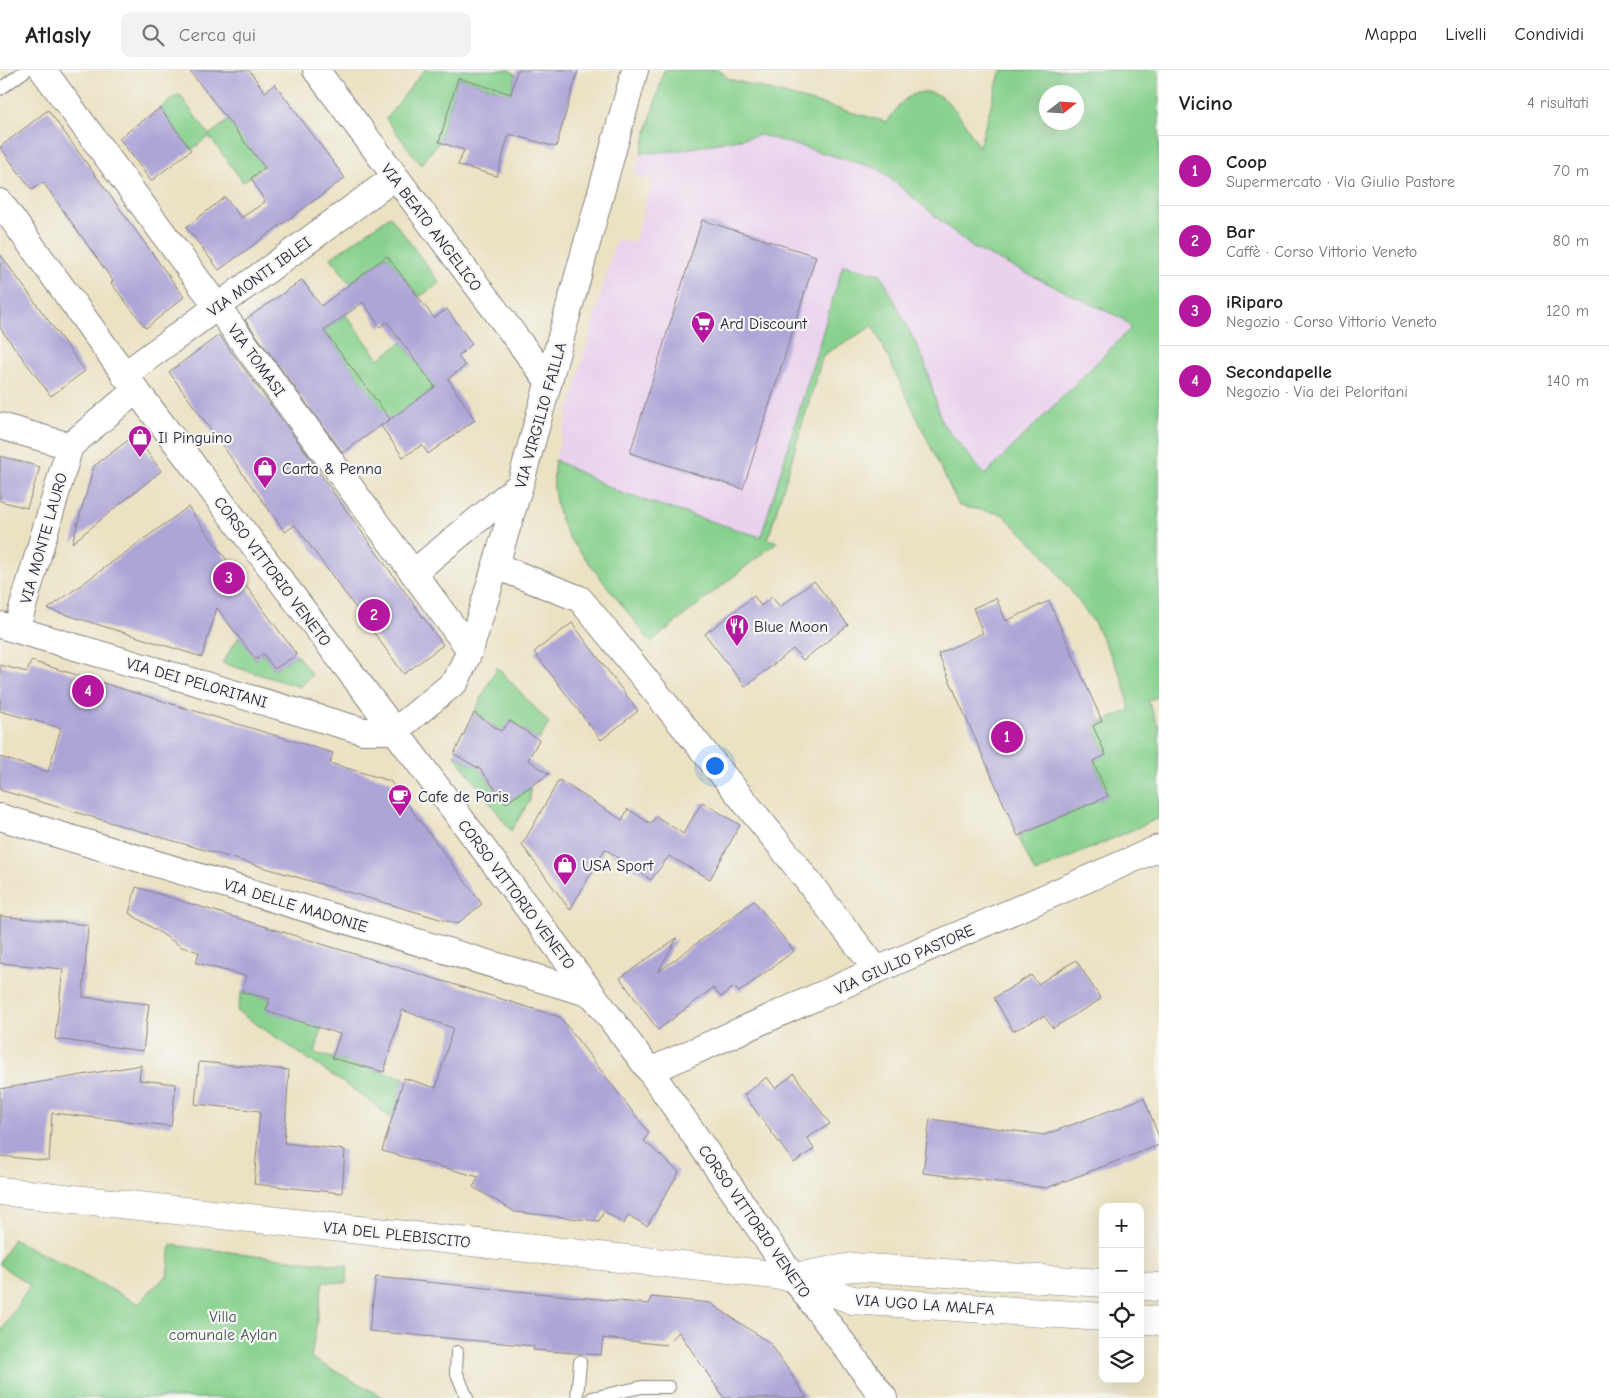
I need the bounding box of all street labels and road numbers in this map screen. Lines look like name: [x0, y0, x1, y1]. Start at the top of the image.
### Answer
street label: VIA BEATO ANGELICO: [377, 160, 485, 295]
street label: VIA MONTI IBLEI: [204, 233, 315, 320]
street label: VIA TOMASI: [224, 321, 288, 400]
street label: VIA VIRGILIO FAILLA: [512, 340, 570, 490]
street label: VIA MONTE LAURO: [17, 471, 71, 606]
street label: CORSO VITTORIO VENETO: [210, 493, 334, 650]
street label: VIA DEI PELORITANI: [124, 654, 269, 712]
street label: CORSO VITTORIO VENETO: [454, 816, 578, 973]
street label: VIA DELLE MADONIE: [221, 875, 370, 937]
street label: VIA GIULIO PASTORE: [832, 921, 977, 999]
street label: CORSO VITTORIO VENETO: [694, 1142, 814, 1301]
street label: VIA DEL PLEBISCITO: [322, 1218, 471, 1252]
street label: VIA UGO LA MALFA: [855, 1291, 995, 1319]

